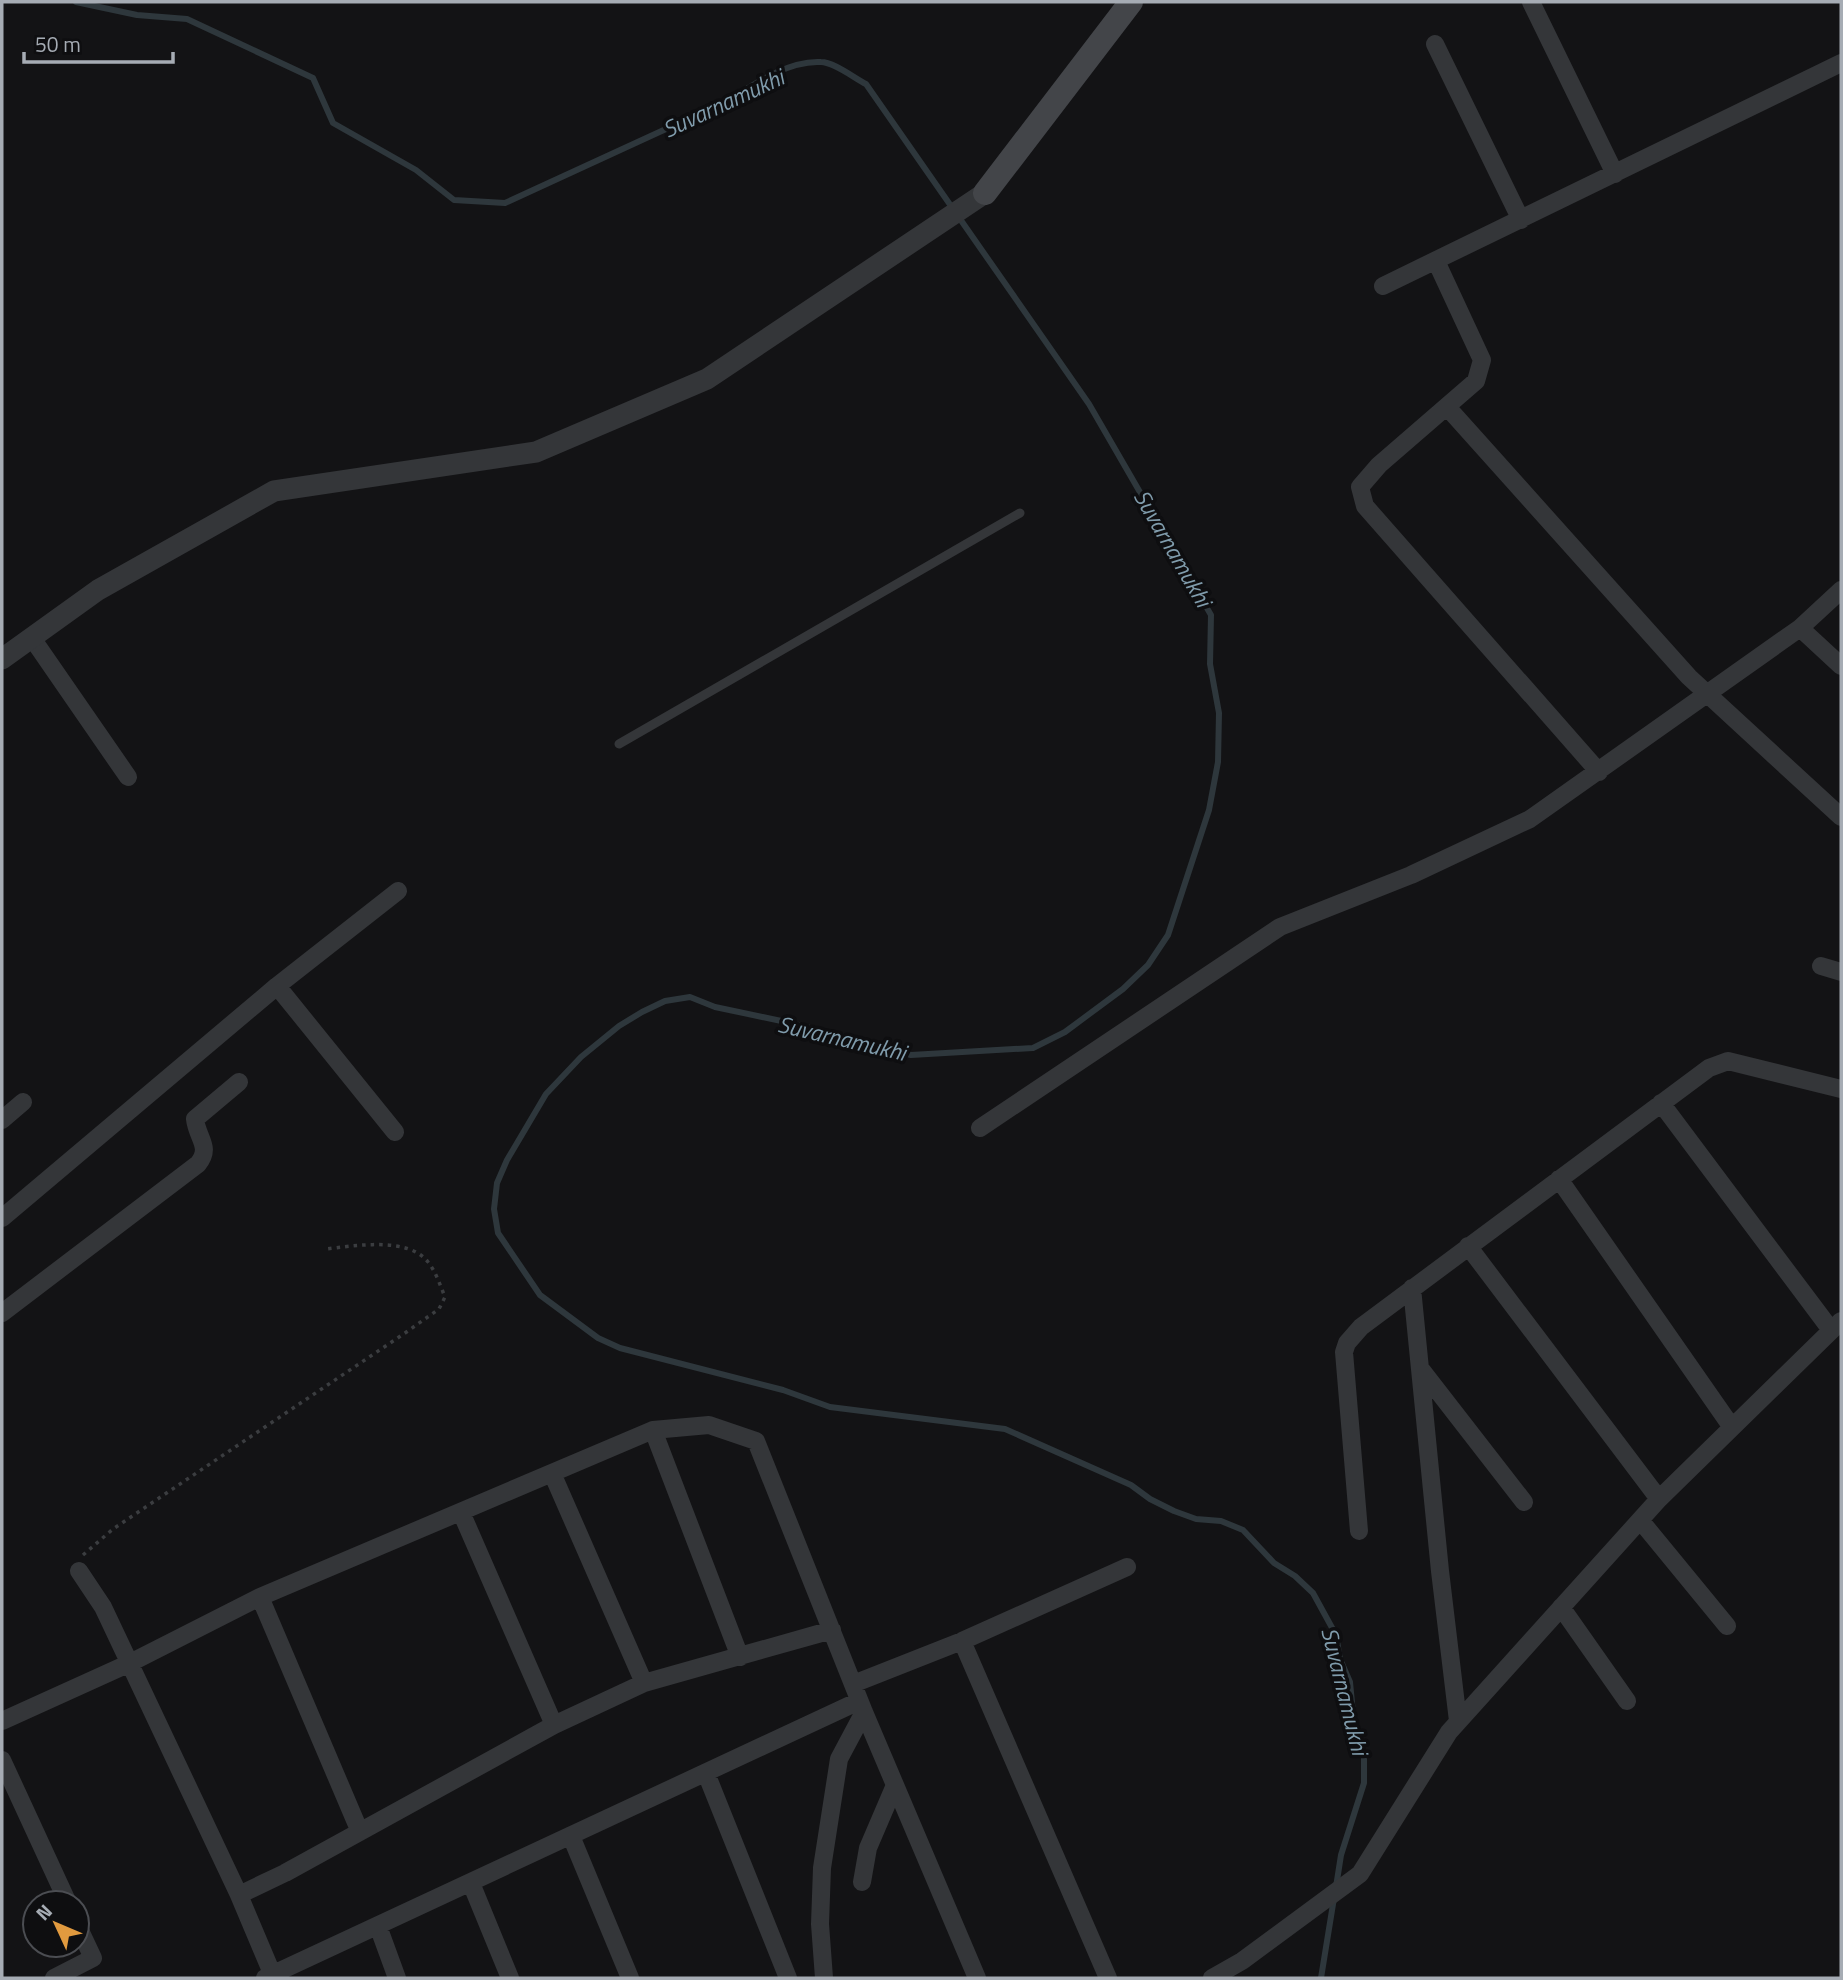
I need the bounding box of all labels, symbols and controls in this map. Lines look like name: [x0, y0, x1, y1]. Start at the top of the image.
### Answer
scale bar: [24, 21, 173, 65]
text: 50 m: [35, 28, 81, 60]
water label: Suvarnamukhi: [656, 59, 792, 146]
water label: Suvarnamukhi: [1125, 483, 1222, 615]
water label: Suvarnamukhi: [774, 1006, 912, 1070]
water label: Suvarnamukhi: [1312, 1623, 1378, 1761]
north arrow: [21, 1889, 91, 1959]
text: N: [28, 1897, 58, 1927]

